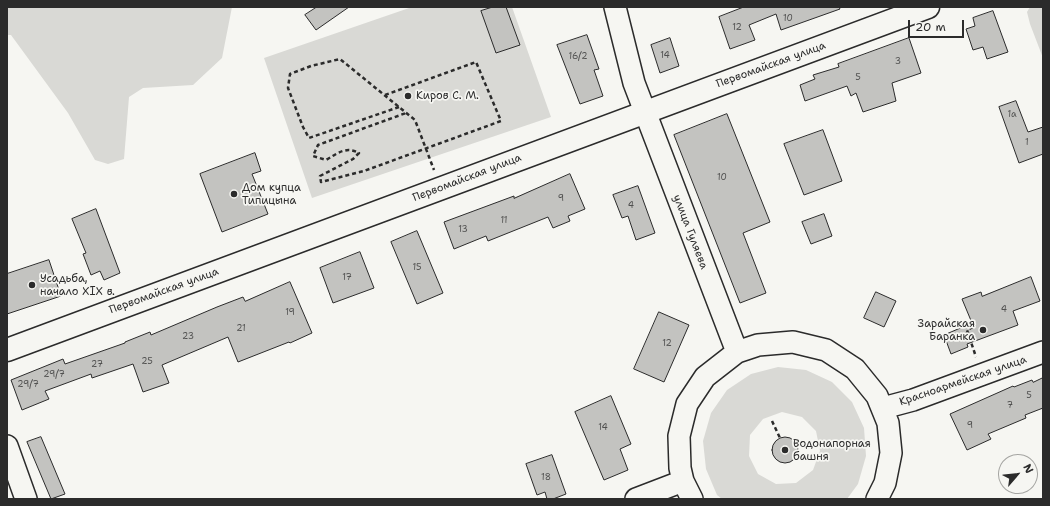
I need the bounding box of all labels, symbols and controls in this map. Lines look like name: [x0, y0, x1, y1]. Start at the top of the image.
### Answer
scale bar: [910, 12, 966, 38]
house number: 10: [783, 14, 793, 24]
text: 20 m: [915, 19, 946, 35]
house number: 12: [732, 23, 742, 33]
street label: Первомайская улица: [714, 39, 828, 91]
house number: 14: [660, 51, 670, 61]
house number: 16/2: [569, 52, 587, 62]
house number: 3: [895, 57, 901, 67]
house number: 5: [855, 73, 861, 83]
place label: Киров С. М.: [416, 89, 479, 103]
marker: Киров С. М.: [403, 91, 413, 101]
house number: 1a: [1007, 110, 1017, 120]
house number: 1: [1025, 138, 1029, 148]
street label: Первомайская улица: [411, 151, 523, 205]
house number: 10: [717, 173, 727, 183]
place label: Дом купца Типицына: [242, 181, 301, 207]
marker: Дом купца Типицына: [229, 189, 239, 199]
street label: улица Гуляева: [670, 193, 710, 271]
house number: 9: [558, 194, 564, 204]
house number: 4: [628, 201, 634, 211]
house number: 11: [500, 216, 508, 226]
house number: 13: [458, 225, 468, 235]
house number: 15: [412, 263, 422, 273]
street label: Первомайская улица: [107, 265, 221, 317]
place label: Усадьба, начало XIX в.: [40, 272, 115, 298]
house number: 17: [342, 273, 352, 283]
marker: Усадьба, начало XIX в.: [27, 280, 37, 290]
house number: 4: [1001, 305, 1007, 315]
house number: 19: [285, 308, 295, 318]
place label: Зарайская Баранка: [918, 317, 975, 343]
house number: 21: [236, 324, 246, 334]
marker: Зарайская Баранка: [978, 325, 988, 335]
house number: 23: [182, 332, 194, 342]
house number: 12: [662, 339, 672, 349]
street label: Красноармейская улица: [898, 353, 1028, 409]
house number: 25: [141, 357, 153, 367]
house number: 27: [91, 360, 103, 370]
house number: 29/7: [43, 370, 65, 380]
house number: 29/7: [17, 380, 39, 390]
house number: 5: [1026, 391, 1032, 401]
house number: 7: [1007, 401, 1013, 411]
house number: 9: [967, 421, 973, 431]
house number: 14: [598, 423, 608, 433]
place label: Водонапорная башня: [793, 437, 871, 463]
marker: Водонапорная башня: [780, 445, 790, 455]
north arrow: [998, 454, 1038, 494]
text: N: [1019, 461, 1037, 476]
house number: 18: [541, 473, 551, 483]

